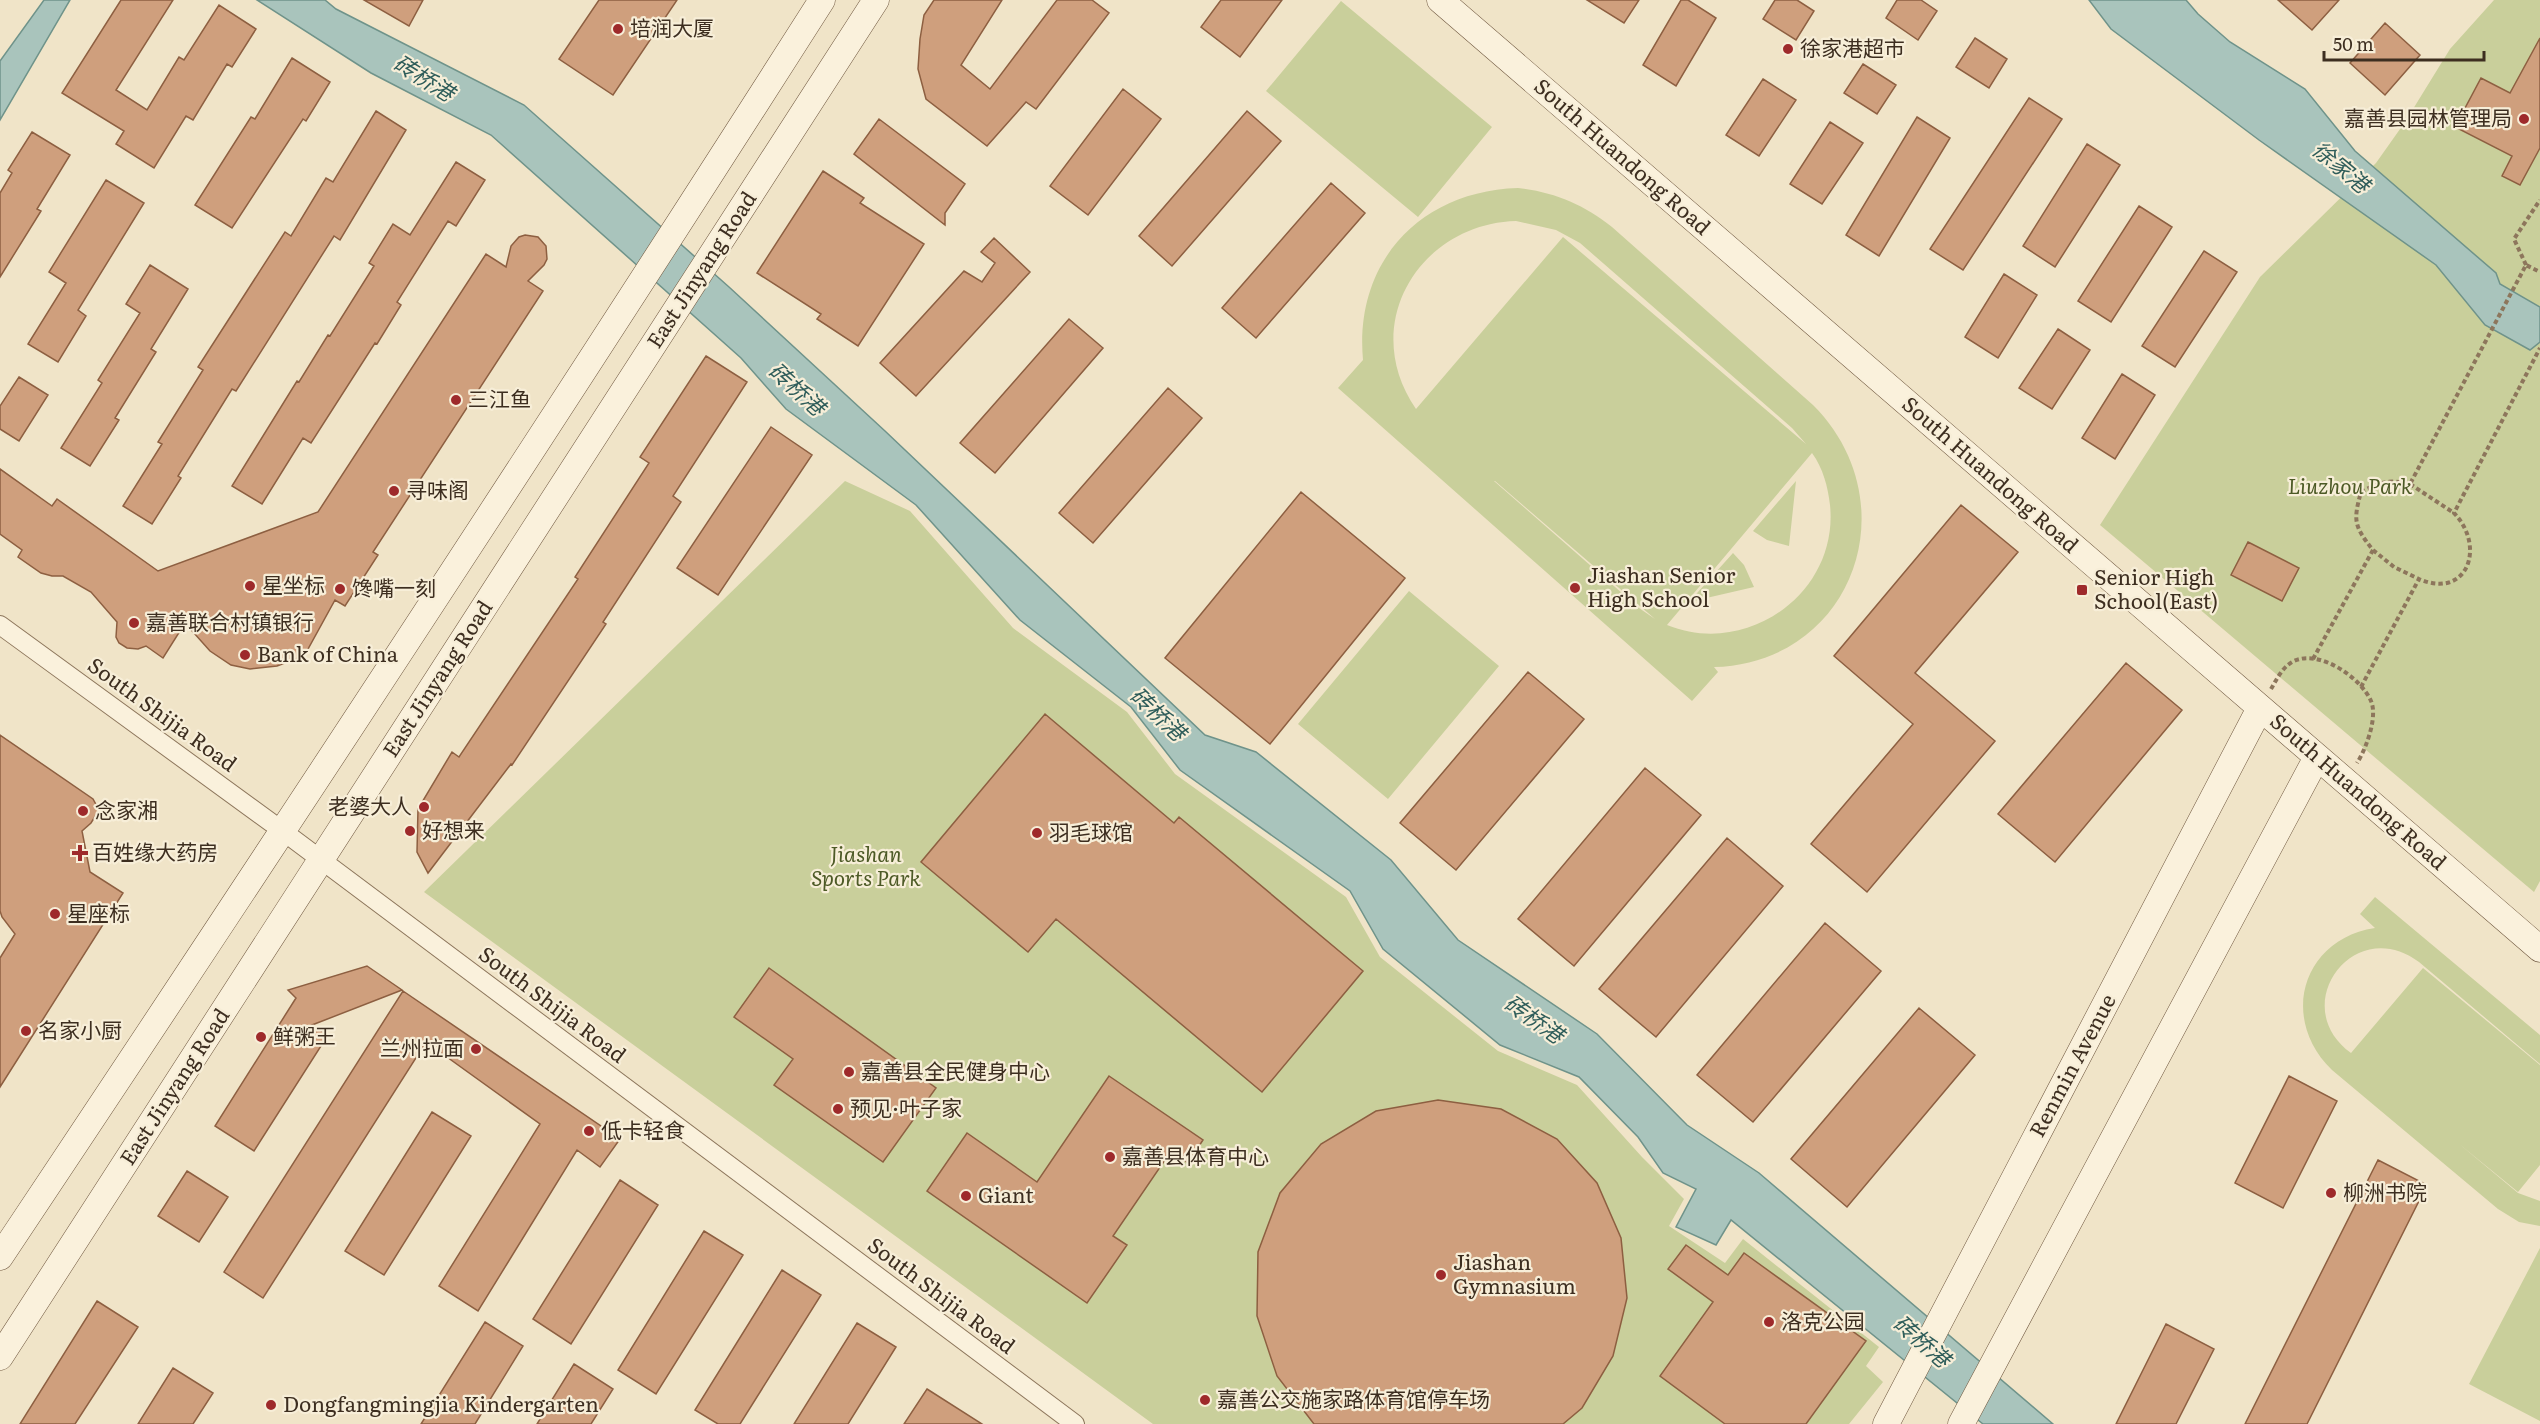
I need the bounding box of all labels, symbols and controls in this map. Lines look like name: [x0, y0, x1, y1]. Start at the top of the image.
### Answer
place label: 培润大厦: [630, 11, 714, 42]
marker: 培润大厦: [611, 22, 625, 36]
scale bar: [2324, 24, 2484, 62]
text: 50 m: [2333, 30, 2374, 57]
place label: 徐家港超市: [1800, 31, 1905, 62]
marker: 徐家港超市: [1781, 42, 1795, 56]
water label: 砖桥港: [388, 45, 464, 110]
street label: South Huandong Road: [1529, 70, 1719, 241]
place label: 嘉善县园林管理局: [2344, 101, 2512, 132]
marker: 嘉善县园林管理局: [2517, 112, 2531, 126]
water label: 徐家港: [2306, 132, 2380, 202]
street label: East Jinyang Road: [637, 184, 762, 353]
water label: 砖桥港: [762, 354, 836, 424]
place label: 三江鱼: [468, 382, 531, 413]
street label: South Huandong Road: [1897, 388, 2087, 559]
marker: 三江鱼: [449, 393, 463, 407]
park label: Liuzhou Park: [2288, 469, 2413, 500]
place label: 寻味阁: [406, 473, 469, 504]
marker: 寻味阁: [387, 484, 401, 498]
place label: Jiashan Senior High School: [1587, 558, 1736, 613]
place label: Senior High School(East): [2094, 560, 2218, 615]
place label: 星坐标: [262, 568, 325, 599]
place label: 馋嘴一刻: [352, 571, 436, 602]
marker: 星坐标: [243, 579, 257, 593]
marker: Jiashan Senior High School: [1568, 581, 1582, 595]
marker: 馋嘴一刻: [333, 582, 347, 596]
marker: Senior High School(East): [2075, 583, 2089, 597]
street label: East Jinyang Road: [373, 593, 498, 762]
place label: 嘉善联合村镇银行: [146, 605, 314, 636]
marker: 嘉善联合村镇银行: [127, 616, 141, 630]
place label: Bank of China: [257, 637, 399, 668]
street label: South Shijia Road: [83, 648, 244, 778]
marker: Bank of China: [238, 648, 252, 662]
water label: 砖桥港: [1124, 678, 1197, 750]
street label: South Huandong Road: [2265, 705, 2455, 876]
place label: 老婆大人: [328, 789, 412, 820]
place label: 念家湘: [95, 793, 158, 824]
marker: 老婆大人: [417, 800, 431, 814]
marker: 念家湘: [76, 804, 90, 818]
place label: 好想来: [422, 813, 485, 844]
place label: 羽毛球馆: [1049, 815, 1133, 846]
marker: 好想来: [403, 824, 417, 838]
marker: 羽毛球馆: [1030, 826, 1044, 840]
place label: 百姓缘大药房: [92, 835, 218, 866]
park label: Jiashan Sports Park: [811, 837, 921, 892]
marker: 百姓缘大药房: [73, 846, 87, 860]
place label: 星座标: [67, 896, 130, 927]
marker: 星座标: [48, 907, 62, 921]
street label: South Shijia Road: [473, 937, 634, 1069]
water label: 砖桥港: [1498, 985, 1574, 1052]
street label: Renmin Avenue: [2020, 988, 2122, 1142]
street label: East Jinyang Road: [110, 1001, 235, 1170]
place label: 名家小厨: [38, 1013, 122, 1044]
place label: 鲜粥王: [273, 1019, 336, 1050]
marker: 名家小厨: [19, 1024, 33, 1038]
marker: 鲜粥王: [254, 1030, 268, 1044]
place label: 兰州拉面: [380, 1031, 464, 1062]
marker: 兰州拉面: [469, 1042, 483, 1056]
place label: 嘉善县全民健身中心: [861, 1054, 1050, 1085]
marker: 嘉善县全民健身中心: [842, 1065, 856, 1079]
place label: 预见·叶子家: [850, 1091, 962, 1122]
marker: 预见·叶子家: [831, 1102, 845, 1116]
place label: 低卡轻食: [601, 1113, 685, 1144]
marker: 低卡轻食: [582, 1124, 596, 1138]
place label: 嘉善县体育中心: [1122, 1139, 1269, 1170]
marker: 嘉善县体育中心: [1103, 1150, 1117, 1164]
place label: 柳洲书院: [2343, 1175, 2427, 1206]
place label: Giant: [978, 1178, 1034, 1209]
marker: 柳洲书院: [2324, 1186, 2338, 1200]
marker: Giant: [959, 1189, 973, 1203]
street label: South Shijia Road: [862, 1228, 1023, 1360]
place label: Jiashan Gymnasium: [1453, 1245, 1576, 1300]
marker: Jiashan Gymnasium: [1434, 1268, 1448, 1282]
place label: 洛克公园: [1781, 1304, 1865, 1335]
water label: 砖桥港: [1887, 1306, 1961, 1376]
marker: 洛克公园: [1762, 1315, 1776, 1329]
place label: 嘉善公交施家路体育馆停车场: [1217, 1382, 1490, 1413]
place label: Dongfangmingjia Kindergarten: [283, 1387, 599, 1418]
marker: 嘉善公交施家路体育馆停车场: [1198, 1393, 1212, 1407]
marker: Dongfangmingjia Kindergarten: [264, 1398, 278, 1412]

